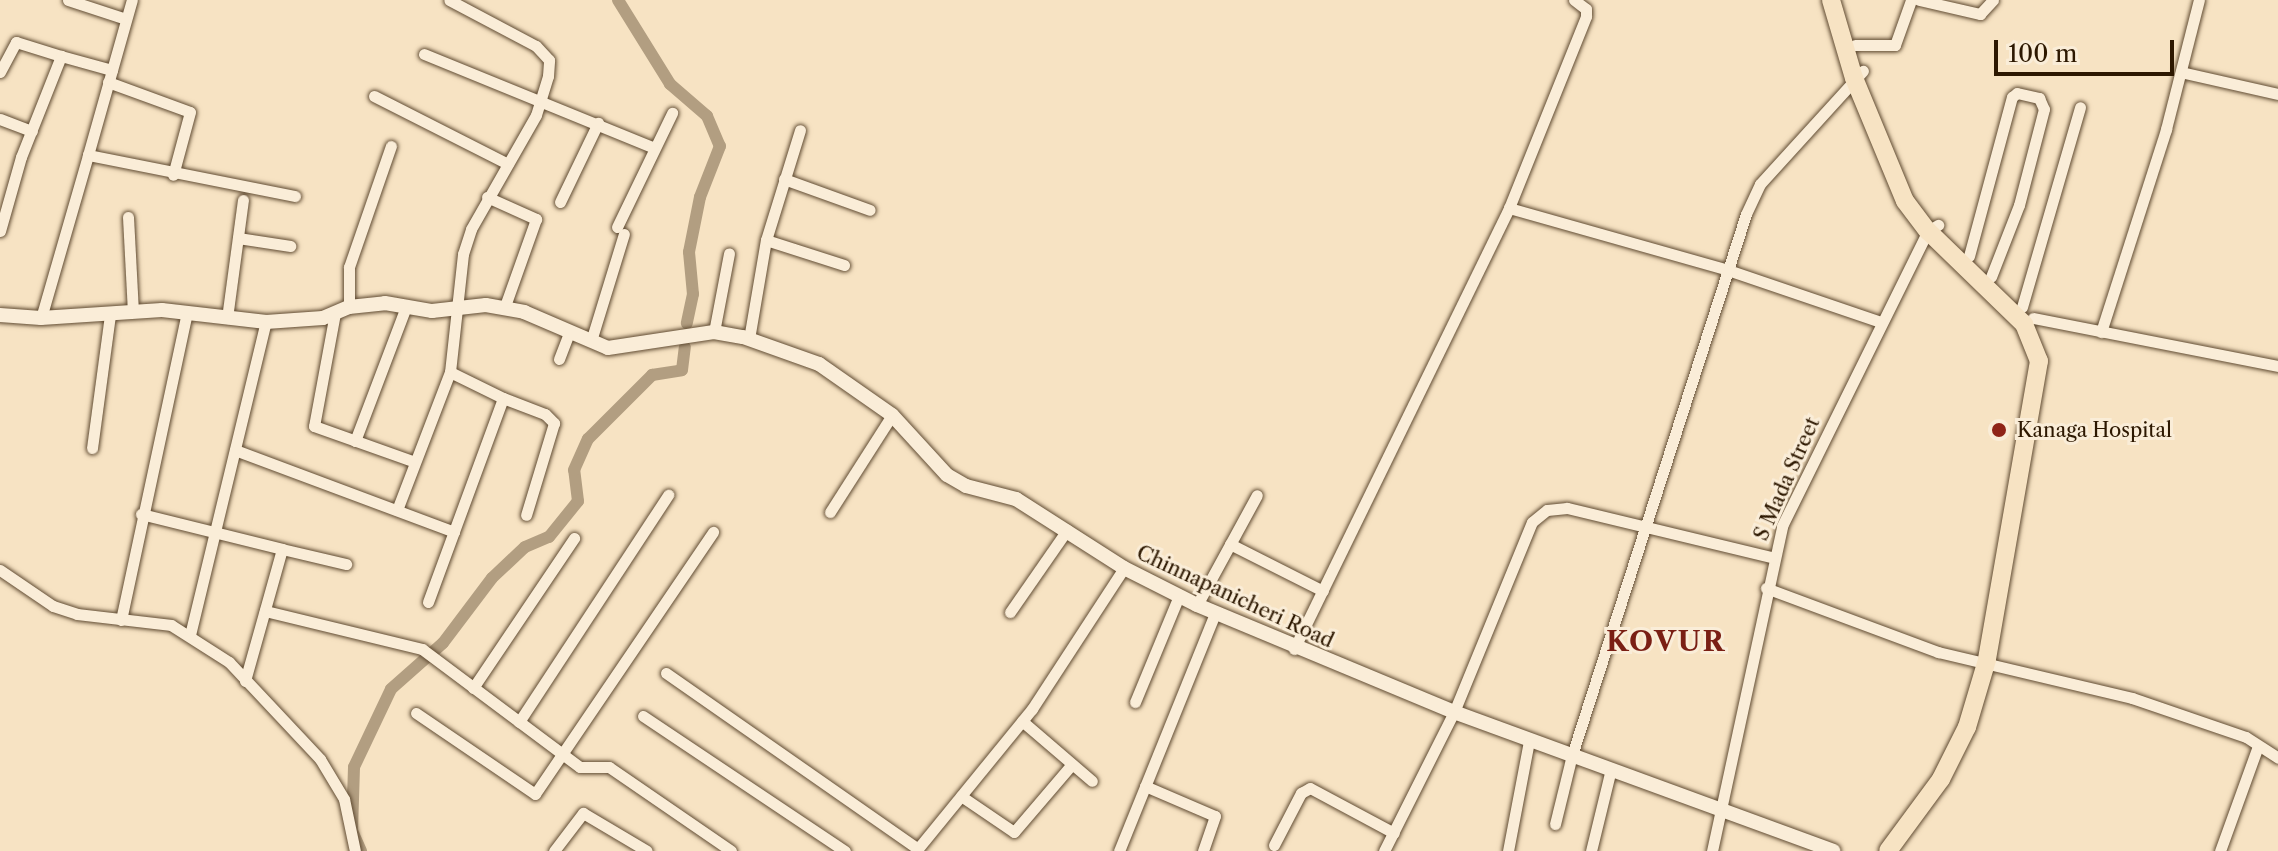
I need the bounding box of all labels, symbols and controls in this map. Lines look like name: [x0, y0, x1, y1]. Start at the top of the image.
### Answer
scale bar: [1998, 24, 2178, 74]
text: 100 m: [2008, 39, 2077, 68]
street label: S Mada Street: [1749, 414, 1825, 544]
place label: Kanaga Hospital: [2017, 418, 2172, 442]
marker: Kanaga Hospital: [1988, 419, 2010, 441]
street label: Chinnapanicheri Road: [1133, 541, 1337, 653]
district label: KOVUR: [1606, 624, 1726, 658]

